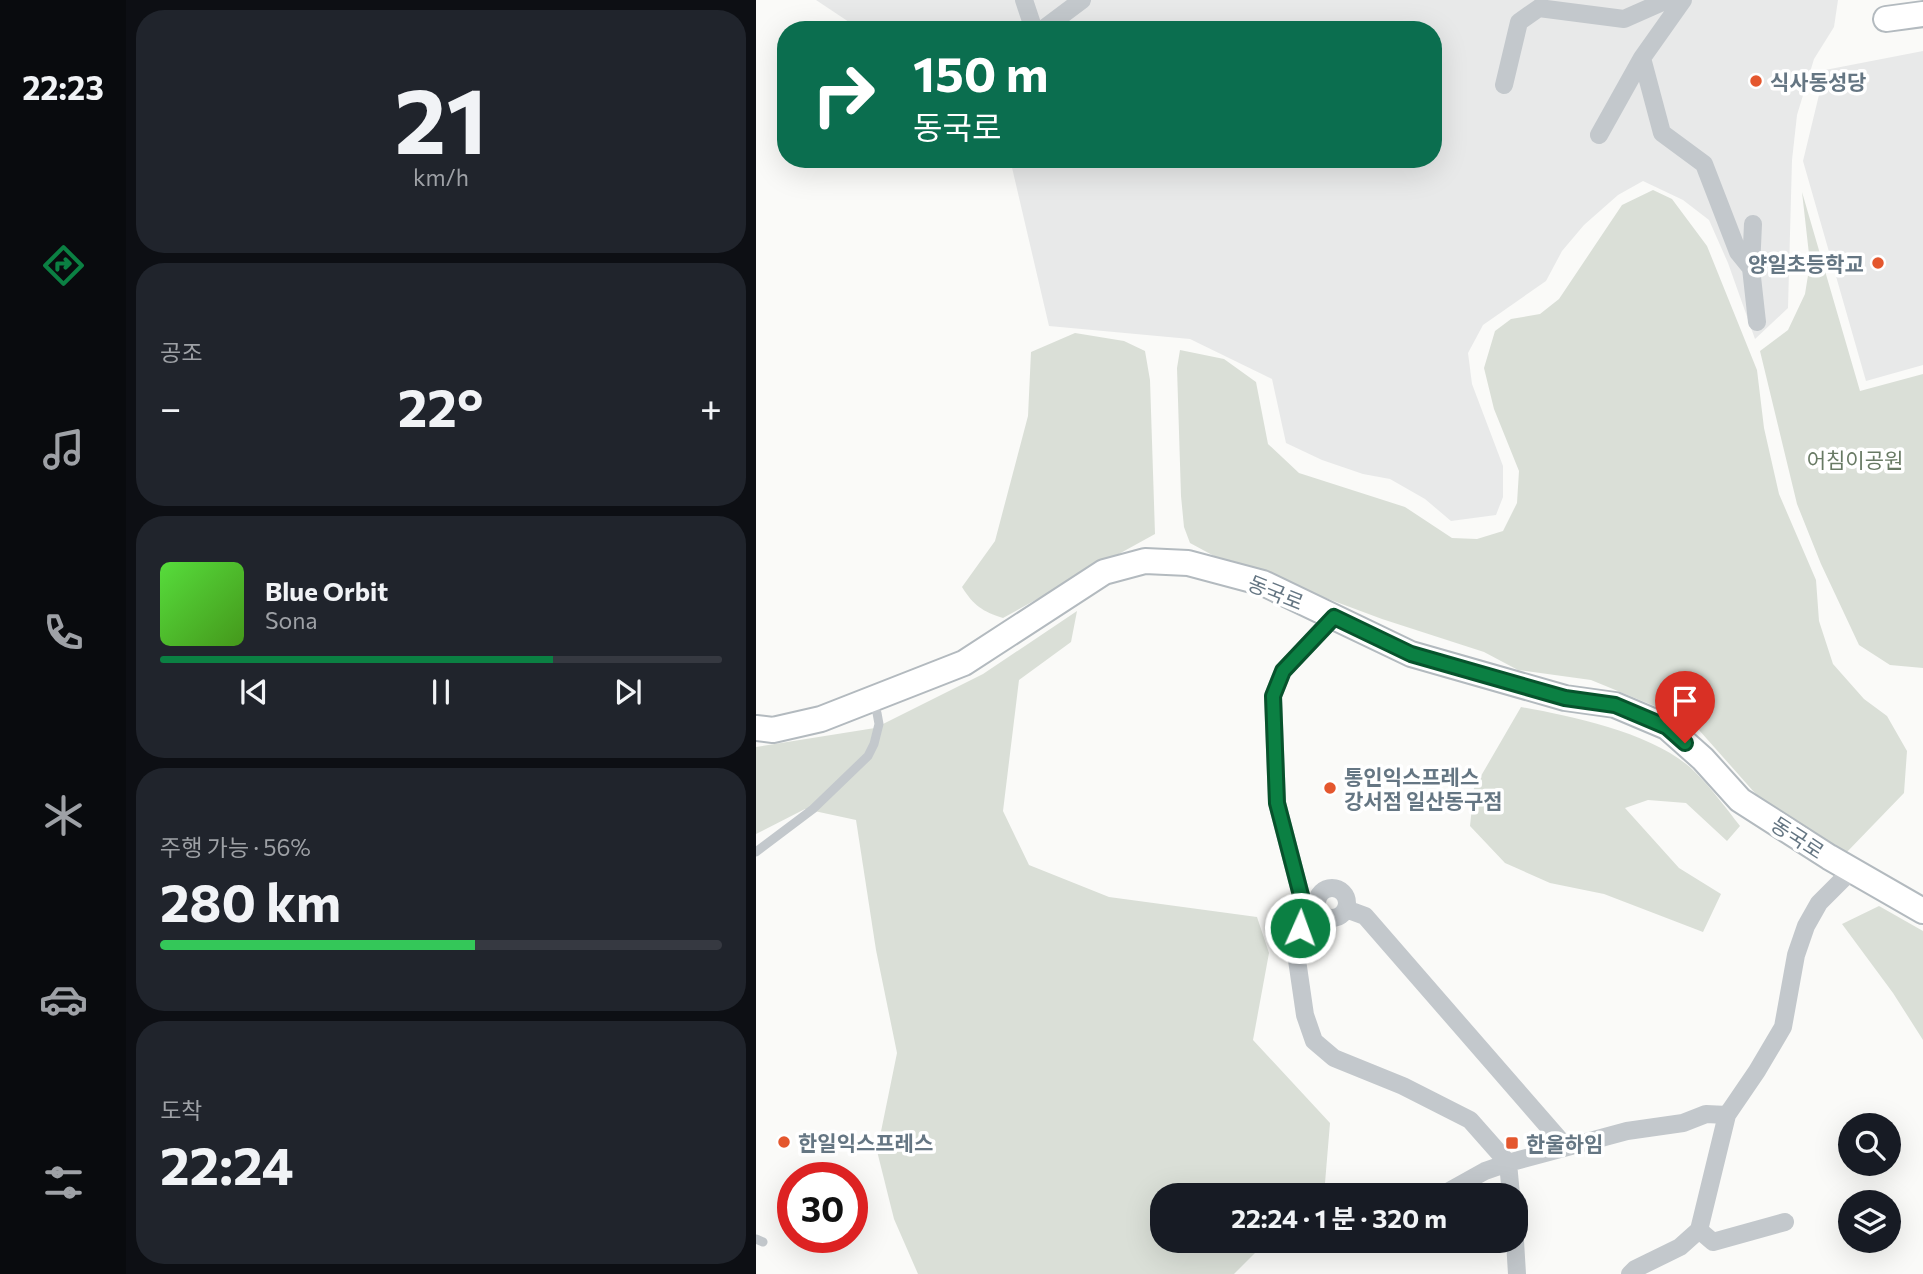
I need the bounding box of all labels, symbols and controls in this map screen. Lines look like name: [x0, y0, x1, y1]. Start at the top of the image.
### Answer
text: 150 m: [913, 42, 1048, 102]
icon: right: [798, 49, 889, 140]
text: 21: [395, 61, 487, 173]
text: 22:23: [22, 67, 104, 107]
place label: 식사동성당: [1770, 69, 1867, 94]
marker: 식사동성당: [1748, 73, 1764, 89]
text: 동국로: [913, 106, 1001, 146]
text: km/h: [413, 163, 469, 191]
icon: directions: [39, 241, 88, 290]
place label: 양일초등학교: [1748, 251, 1864, 276]
marker: 양일초등학교: [1870, 255, 1886, 271]
text: 공조: [160, 338, 202, 366]
text: 22°: [398, 374, 483, 438]
text: −: [160, 383, 182, 430]
text: +: [700, 383, 722, 430]
icon: music: [39, 425, 88, 474]
park label: 어침이공원: [1807, 447, 1903, 472]
street label: 동국로: [1244, 570, 1308, 614]
text: Blue Orbit: [265, 575, 388, 606]
text: Sona: [265, 606, 317, 634]
icon: phone: [39, 608, 88, 657]
pin: [1655, 671, 1715, 743]
icon: previous: [235, 673, 273, 711]
icon: pause: [422, 673, 460, 711]
icon: next: [609, 673, 647, 711]
icon: arrive: [1666, 682, 1704, 720]
place label: 통인익스프레스 강서점 일산동구점: [1344, 764, 1503, 813]
marker: 통인익스프레스 강서점 일산동구점: [1322, 780, 1338, 796]
icon: climate: [39, 791, 88, 840]
street label: 동국로: [1767, 811, 1829, 863]
text: 주행 가능 · 56%: [160, 833, 311, 861]
text: 280 km: [160, 869, 341, 933]
position arrow: [1263, 891, 1337, 965]
icon: car: [39, 975, 88, 1024]
text: 도착: [160, 1096, 202, 1124]
map controls: [1838, 1113, 1901, 1253]
button: search: [1838, 1113, 1901, 1176]
place label: 한일익스프레스: [798, 1130, 933, 1155]
place label: 한울하임: [1526, 1131, 1603, 1156]
text: 22:24: [160, 1132, 294, 1196]
marker: 한일익스프레스: [776, 1134, 792, 1150]
marker: 한울하임: [1504, 1135, 1520, 1151]
icon: filters: [39, 1158, 88, 1207]
speed limit sign: 30: [777, 1162, 868, 1253]
button: layers: [1838, 1190, 1901, 1253]
text: 22:24 · 1 분 · 320 m: [1231, 1202, 1447, 1233]

